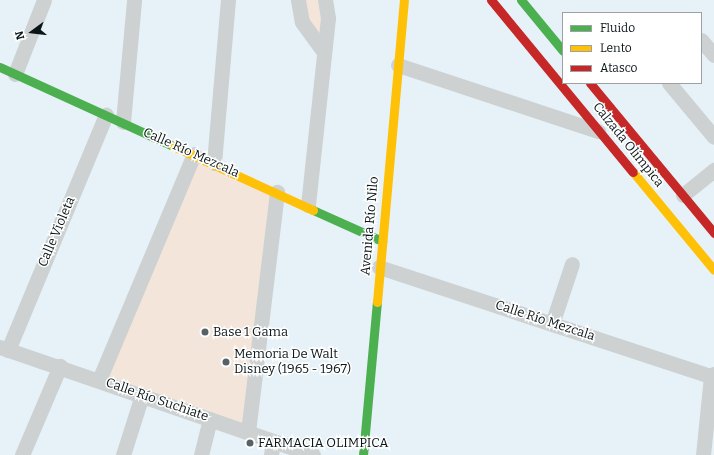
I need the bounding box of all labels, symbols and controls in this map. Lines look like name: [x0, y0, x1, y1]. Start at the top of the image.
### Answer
north arrow: [12, 12, 52, 52]
legend: [562, 12, 702, 84]
text: Fluido: [600, 21, 635, 35]
text: N: [13, 29, 27, 41]
text: Lento: [600, 41, 632, 55]
text: Atasco: [600, 61, 638, 75]
street label: Calzada Olímpica: [589, 100, 667, 190]
street label: Calle Río Mezcala: [140, 125, 242, 181]
street label: Avenida Río Nilo: [358, 176, 382, 276]
street label: Calle Violeta: [35, 195, 79, 269]
street label: Calle Río Mezcala: [493, 298, 597, 344]
place label: Base 1 Gama: [213, 324, 288, 340]
marker: Base 1 Gama: [200, 327, 210, 337]
place label: Memoria De Walt Disney (1965 - 1967): [234, 347, 351, 378]
marker: Memoria De Walt Disney (1965 - 1967): [221, 357, 231, 367]
street label: Calle Río Suchiate: [104, 375, 210, 425]
place label: FARMACIA OLIMPICA: [258, 435, 388, 451]
marker: FARMACIA OLIMPICA: [245, 438, 255, 448]

